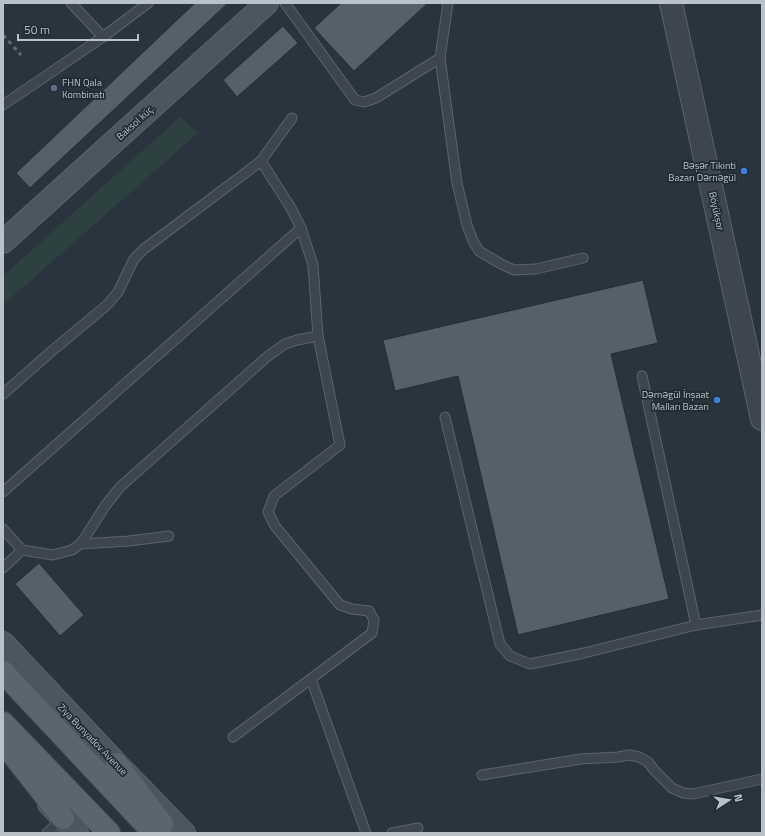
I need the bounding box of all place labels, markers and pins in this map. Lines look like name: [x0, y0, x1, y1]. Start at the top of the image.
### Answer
place label: FHN Qala Kombinatı: [62, 75, 105, 102]
marker: FHN Qala Kombinatı: [49, 83, 59, 93]
place label: Bəşər Tikinti Bazarı Dərnəgül: [668, 158, 736, 185]
marker: Bəşər Tikinti Bazarı Dərnəgül: [739, 166, 749, 176]
place label: Dərnəgül İnşaat Malları Bazarı: [642, 387, 709, 414]
marker: Dərnəgül İnşaat Malları Bazarı: [712, 395, 722, 405]

